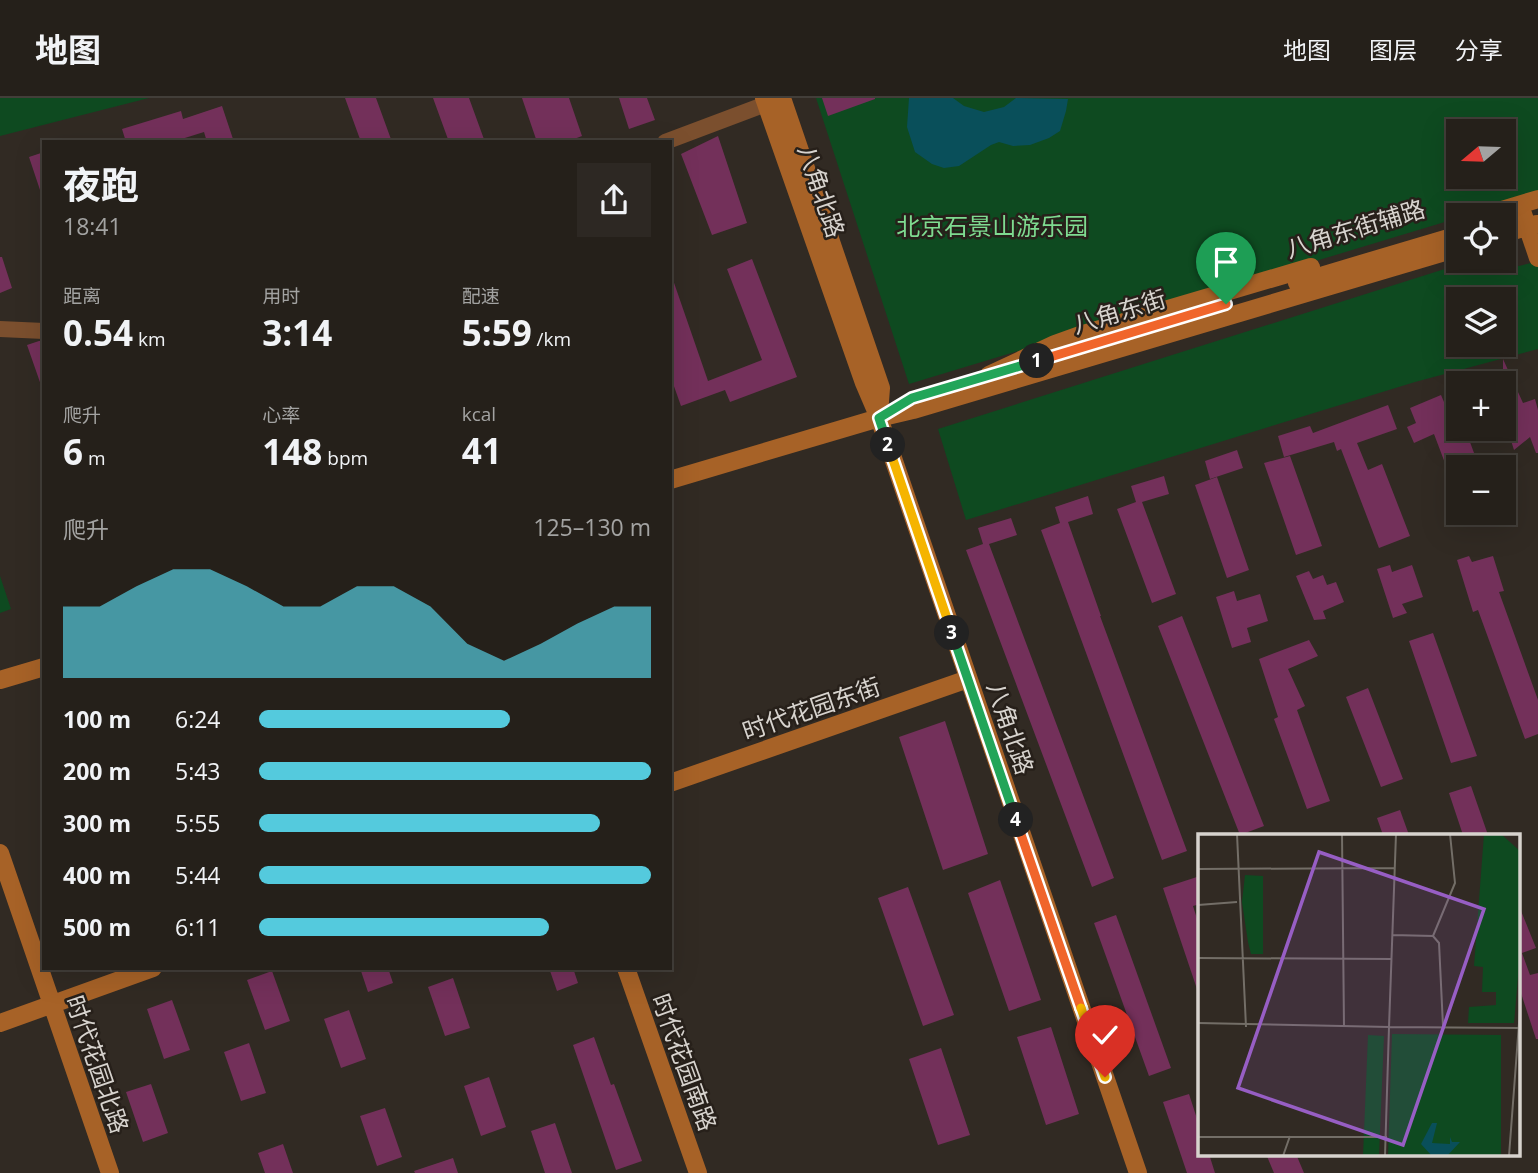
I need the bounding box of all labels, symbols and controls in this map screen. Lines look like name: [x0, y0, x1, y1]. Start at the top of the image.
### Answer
text: 地图: [35, 27, 101, 72]
text: 地图: [1283, 33, 1331, 66]
text: 图层: [1369, 33, 1417, 66]
text: 分享: [1455, 33, 1503, 66]
north arrow: [1446, 119, 1516, 189]
map controls: [1446, 119, 1516, 525]
street label: 八角北路: [791, 140, 853, 242]
text: 夜跑: [63, 158, 139, 210]
button: share: [577, 163, 651, 237]
street label: 八角东街辅路: [1281, 191, 1429, 265]
button: locate: [1446, 203, 1516, 273]
park label: 北京石景山游乐园: [896, 209, 1088, 242]
text: 18:41: [63, 210, 122, 242]
pin: [1196, 232, 1256, 304]
icon: arrive: [1207, 243, 1245, 281]
street label: 八角东街: [1068, 281, 1170, 341]
text: 距离: [63, 283, 101, 309]
text: 用时: [262, 283, 300, 309]
text: 配速: [462, 283, 500, 309]
button: layers: [1446, 287, 1516, 357]
text: 0.54: [63, 309, 133, 356]
text: 3:14: [262, 309, 332, 356]
text: 5:59: [462, 309, 532, 356]
text: km: [133, 326, 166, 352]
text: /km: [532, 326, 571, 352]
pin: 1: [1020, 344, 1054, 378]
text: 1: [1031, 347, 1042, 373]
button: +: [1446, 371, 1516, 441]
text: kcal: [462, 401, 496, 427]
text: 爬升: [63, 402, 101, 428]
text: 心率: [262, 402, 300, 428]
text: 41: [462, 427, 502, 474]
text: 6: [63, 428, 83, 475]
text: 148: [262, 428, 322, 475]
pin: 2: [870, 428, 906, 462]
text: 2: [882, 431, 893, 457]
text: m: [83, 445, 106, 471]
text: bpm: [322, 445, 368, 471]
button: −: [1446, 455, 1516, 525]
text: 125–130 m: [533, 511, 651, 543]
text: 爬升: [63, 513, 109, 545]
pin: 3: [934, 616, 970, 650]
text: 3: [946, 619, 957, 645]
street label: 时代花园东街: [738, 669, 884, 747]
street label: 八角北路: [980, 677, 1042, 779]
text: 100 m: [63, 703, 131, 735]
text: 6:24: [175, 703, 221, 735]
text: 200 m: [63, 755, 131, 787]
text: 5:43: [175, 755, 221, 787]
pin: 4: [998, 802, 1034, 838]
text: 4: [1010, 806, 1021, 832]
text: 300 m: [63, 807, 131, 839]
text: 5:55: [175, 807, 221, 839]
inset map: [1198, 834, 1520, 1156]
text: 400 m: [63, 859, 131, 891]
text: 5:44: [175, 859, 221, 891]
text: 500 m: [63, 911, 131, 943]
text: 6:11: [175, 911, 221, 943]
street label: 时代花园南路: [645, 989, 725, 1135]
street label: 时代花园北路: [59, 991, 137, 1137]
pin: [1075, 1005, 1135, 1077]
icon: check: [1086, 1016, 1124, 1054]

